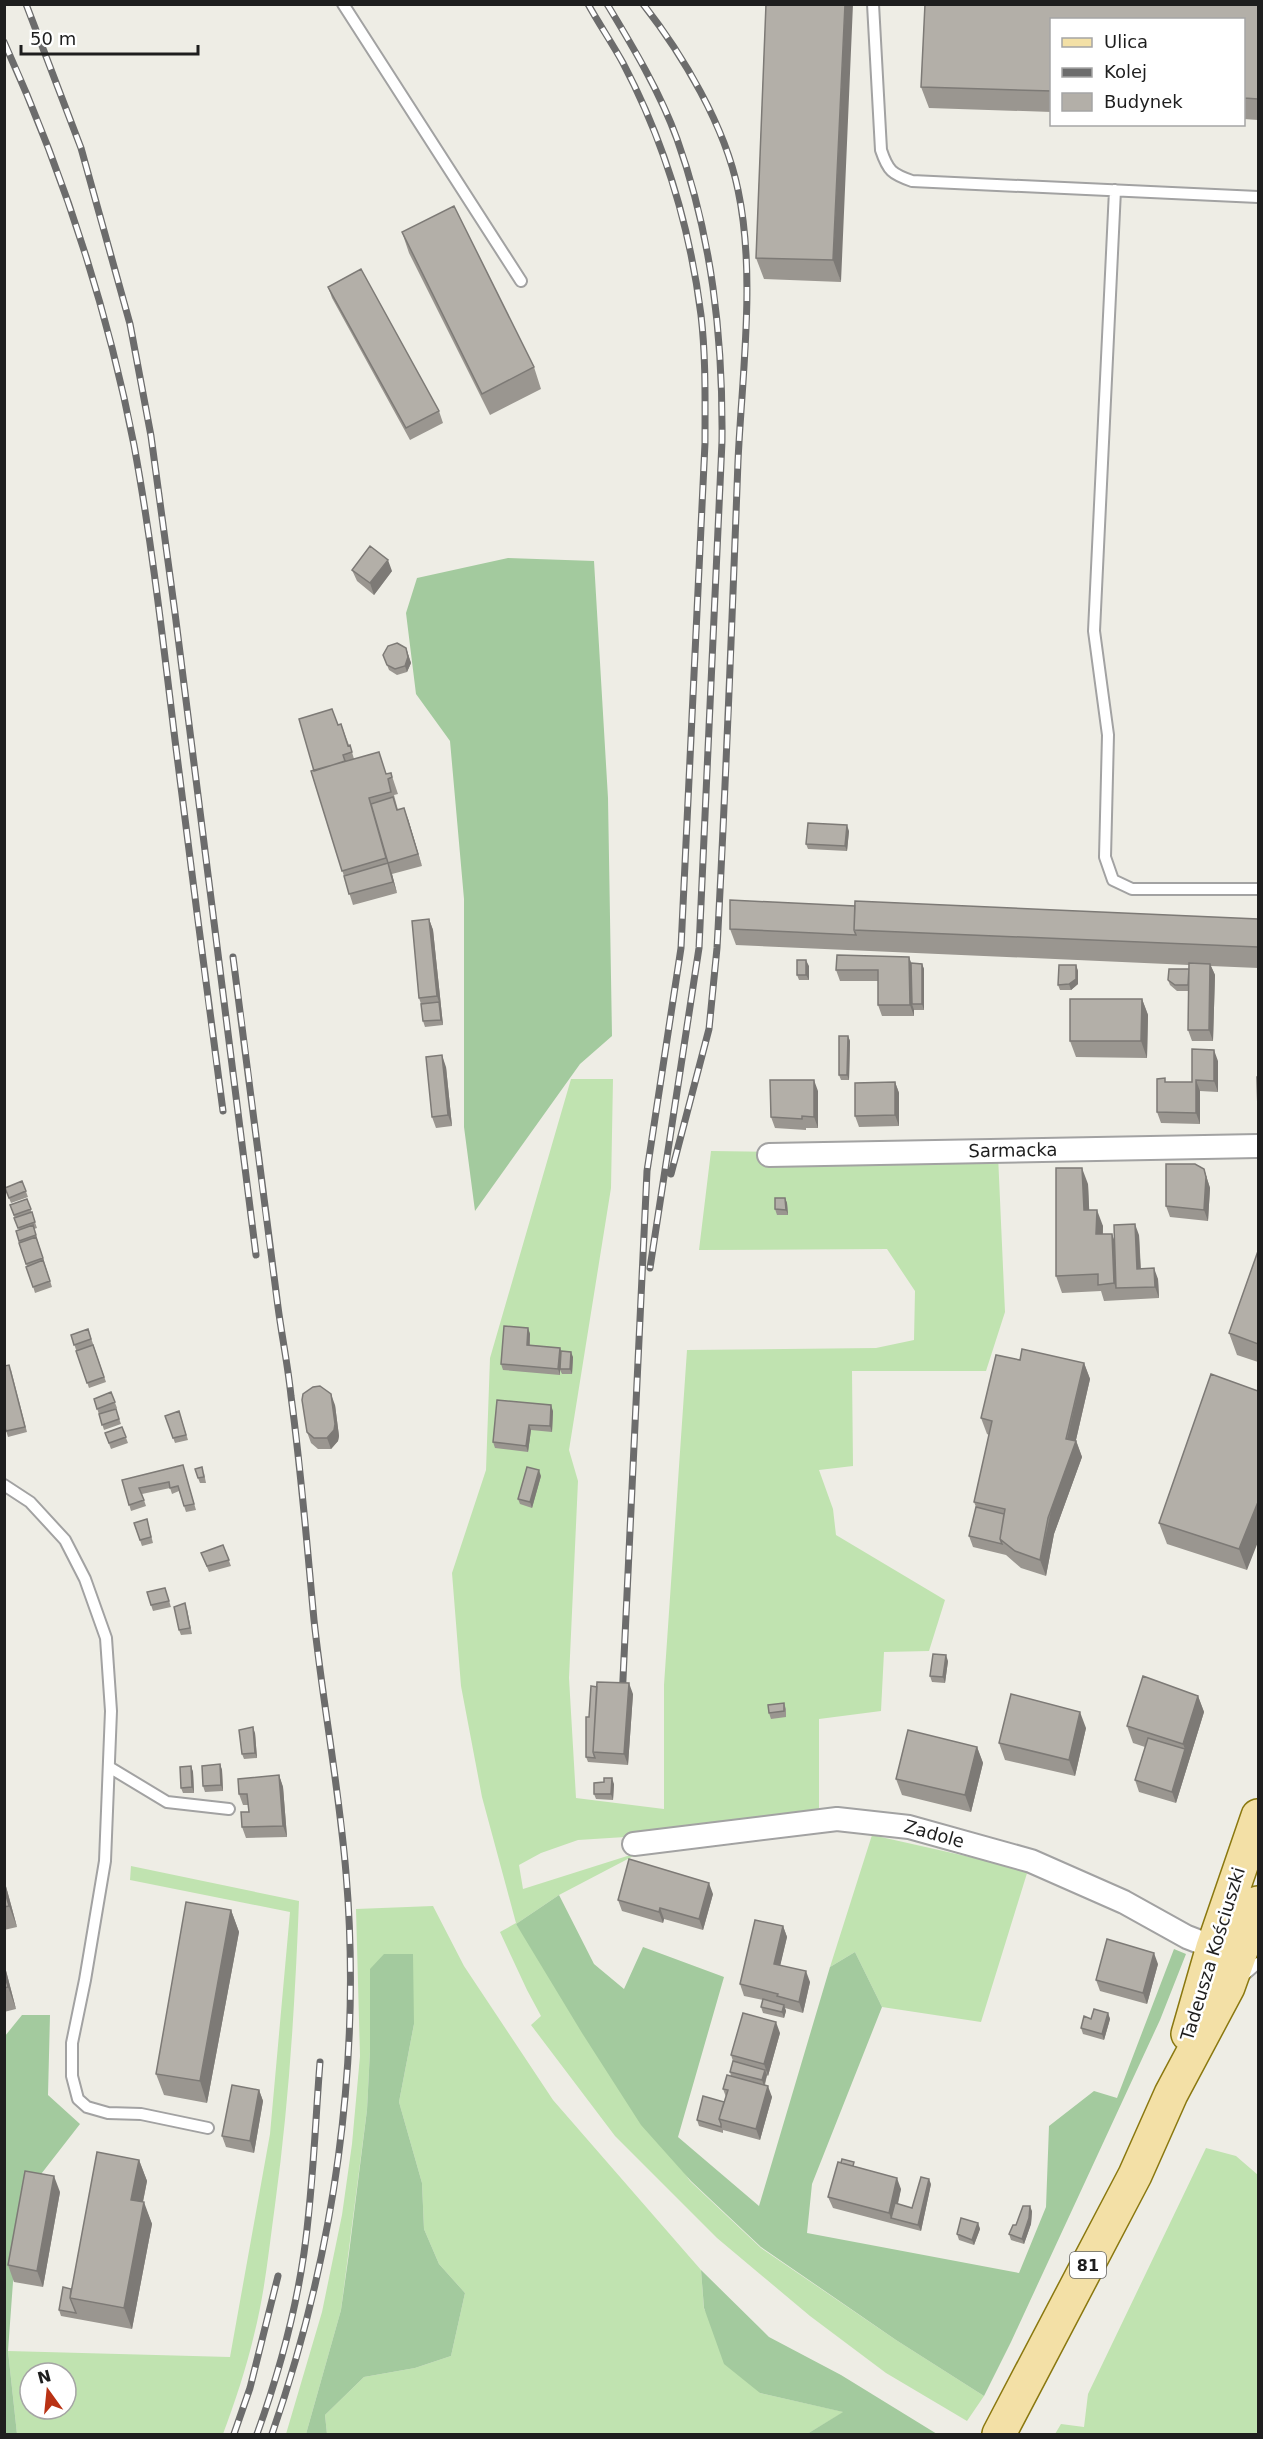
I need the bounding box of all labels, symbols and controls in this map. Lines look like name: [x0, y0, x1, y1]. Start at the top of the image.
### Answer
scale bar: [21, 18, 198, 56]
legend: [1050, 18, 1245, 126]
text: 50 m: [30, 28, 76, 49]
text: Ulica: [1104, 31, 1148, 52]
text: Kolej: [1104, 61, 1147, 82]
text: Budynek: [1104, 91, 1183, 112]
street label: Sarmacka: [968, 1139, 1058, 1161]
street label: Zadole: [902, 1815, 967, 1852]
street label: Tadeusza Kościuszki: [1176, 1865, 1249, 2044]
road number: 81: [1070, 2252, 1106, 2278]
north arrow: [18, 2361, 78, 2421]
text: N: [35, 2366, 53, 2388]

